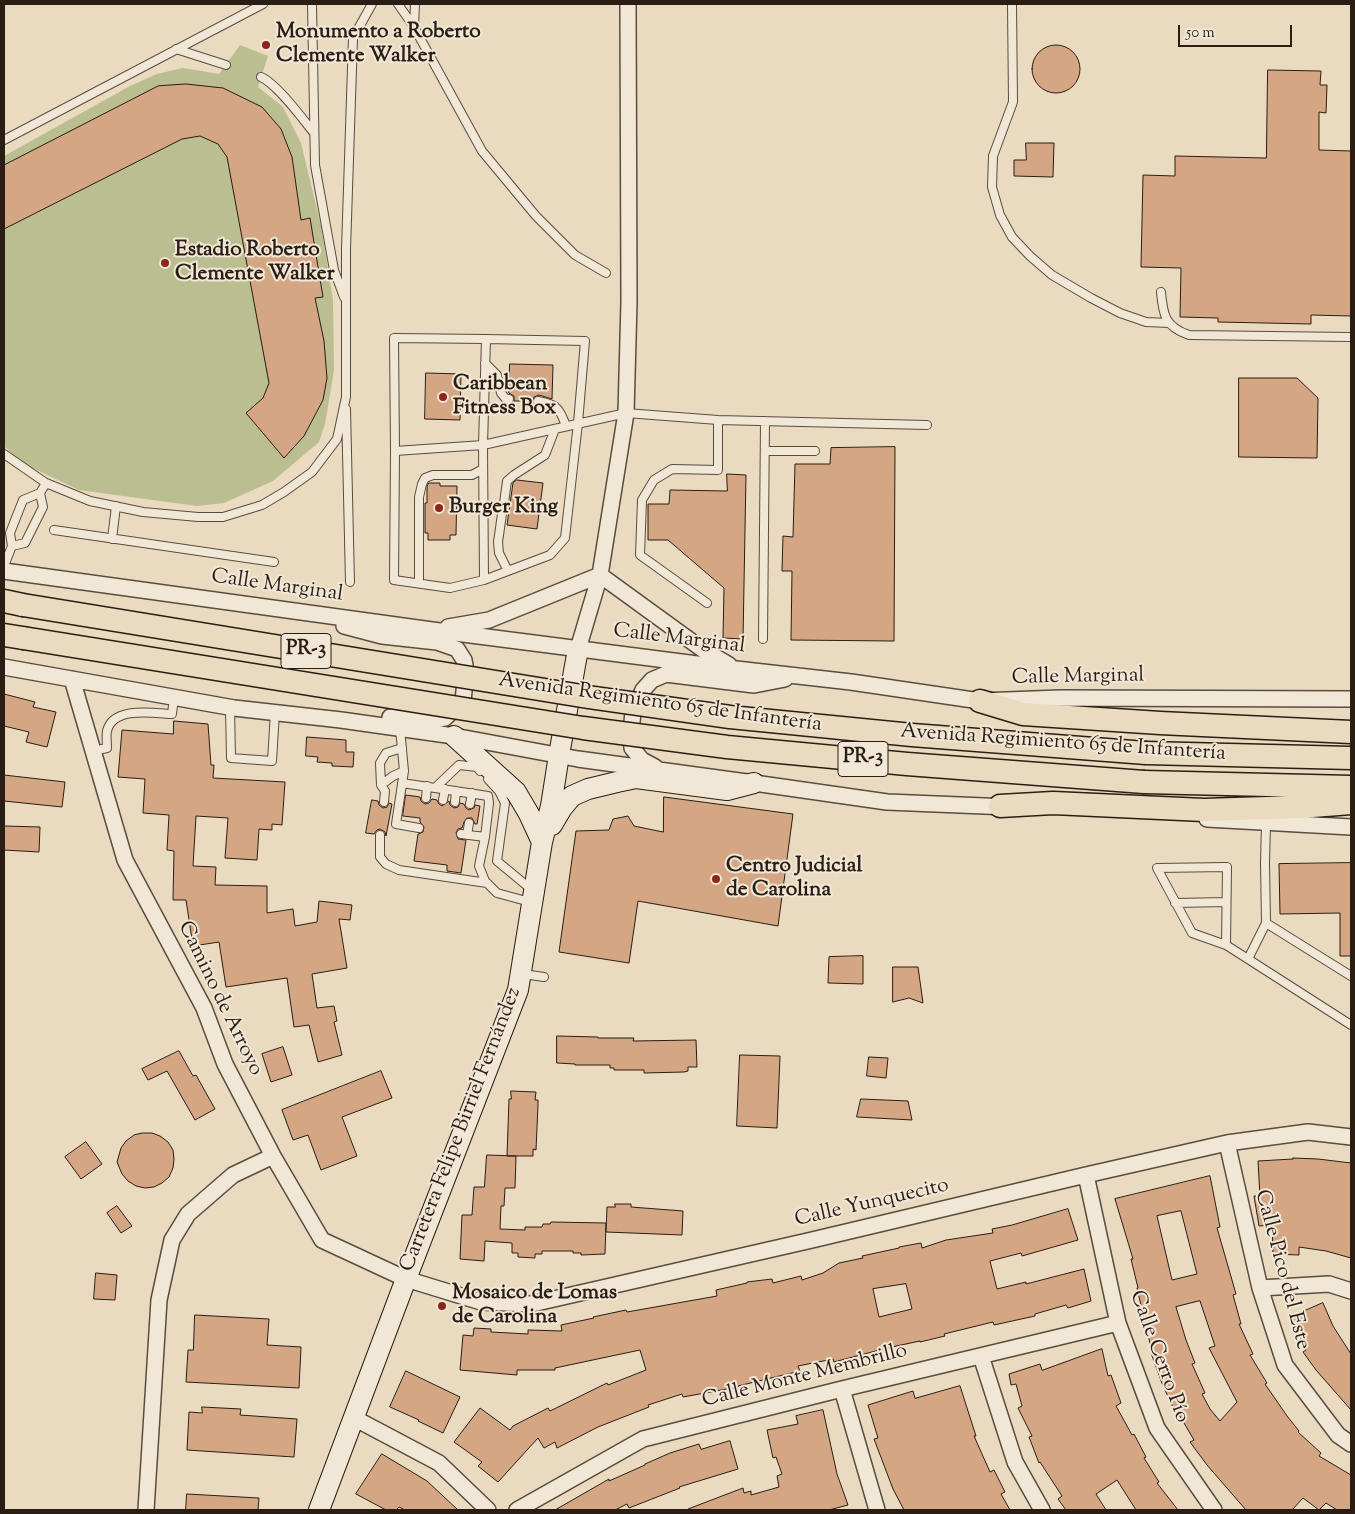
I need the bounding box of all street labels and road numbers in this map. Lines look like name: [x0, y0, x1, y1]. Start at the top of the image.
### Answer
street label: Calle Marginal: [209, 565, 345, 609]
street label: Calle Marginal: [612, 619, 746, 661]
road number: PR-3: [281, 634, 331, 668]
street label: Calle Marginal: [1011, 664, 1145, 692]
street label: Avenida Regimiento 65 de Infantería: [497, 669, 823, 739]
street label: Avenida Regimiento 65 de Infantería: [899, 720, 1227, 768]
road number: PR-3: [838, 742, 888, 776]
street label: Camino de Arroyo: [171, 918, 267, 1080]
street label: Carretera Felipe Birriel Fernández: [396, 984, 528, 1276]
street label: Calle Yunquecito: [793, 1174, 951, 1234]
street label: Calle Pico del Este: [1248, 1187, 1314, 1353]
street label: Calle Cerro Pío: [1122, 1287, 1194, 1427]
street label: Calle Monte Membrillo: [700, 1339, 910, 1415]

